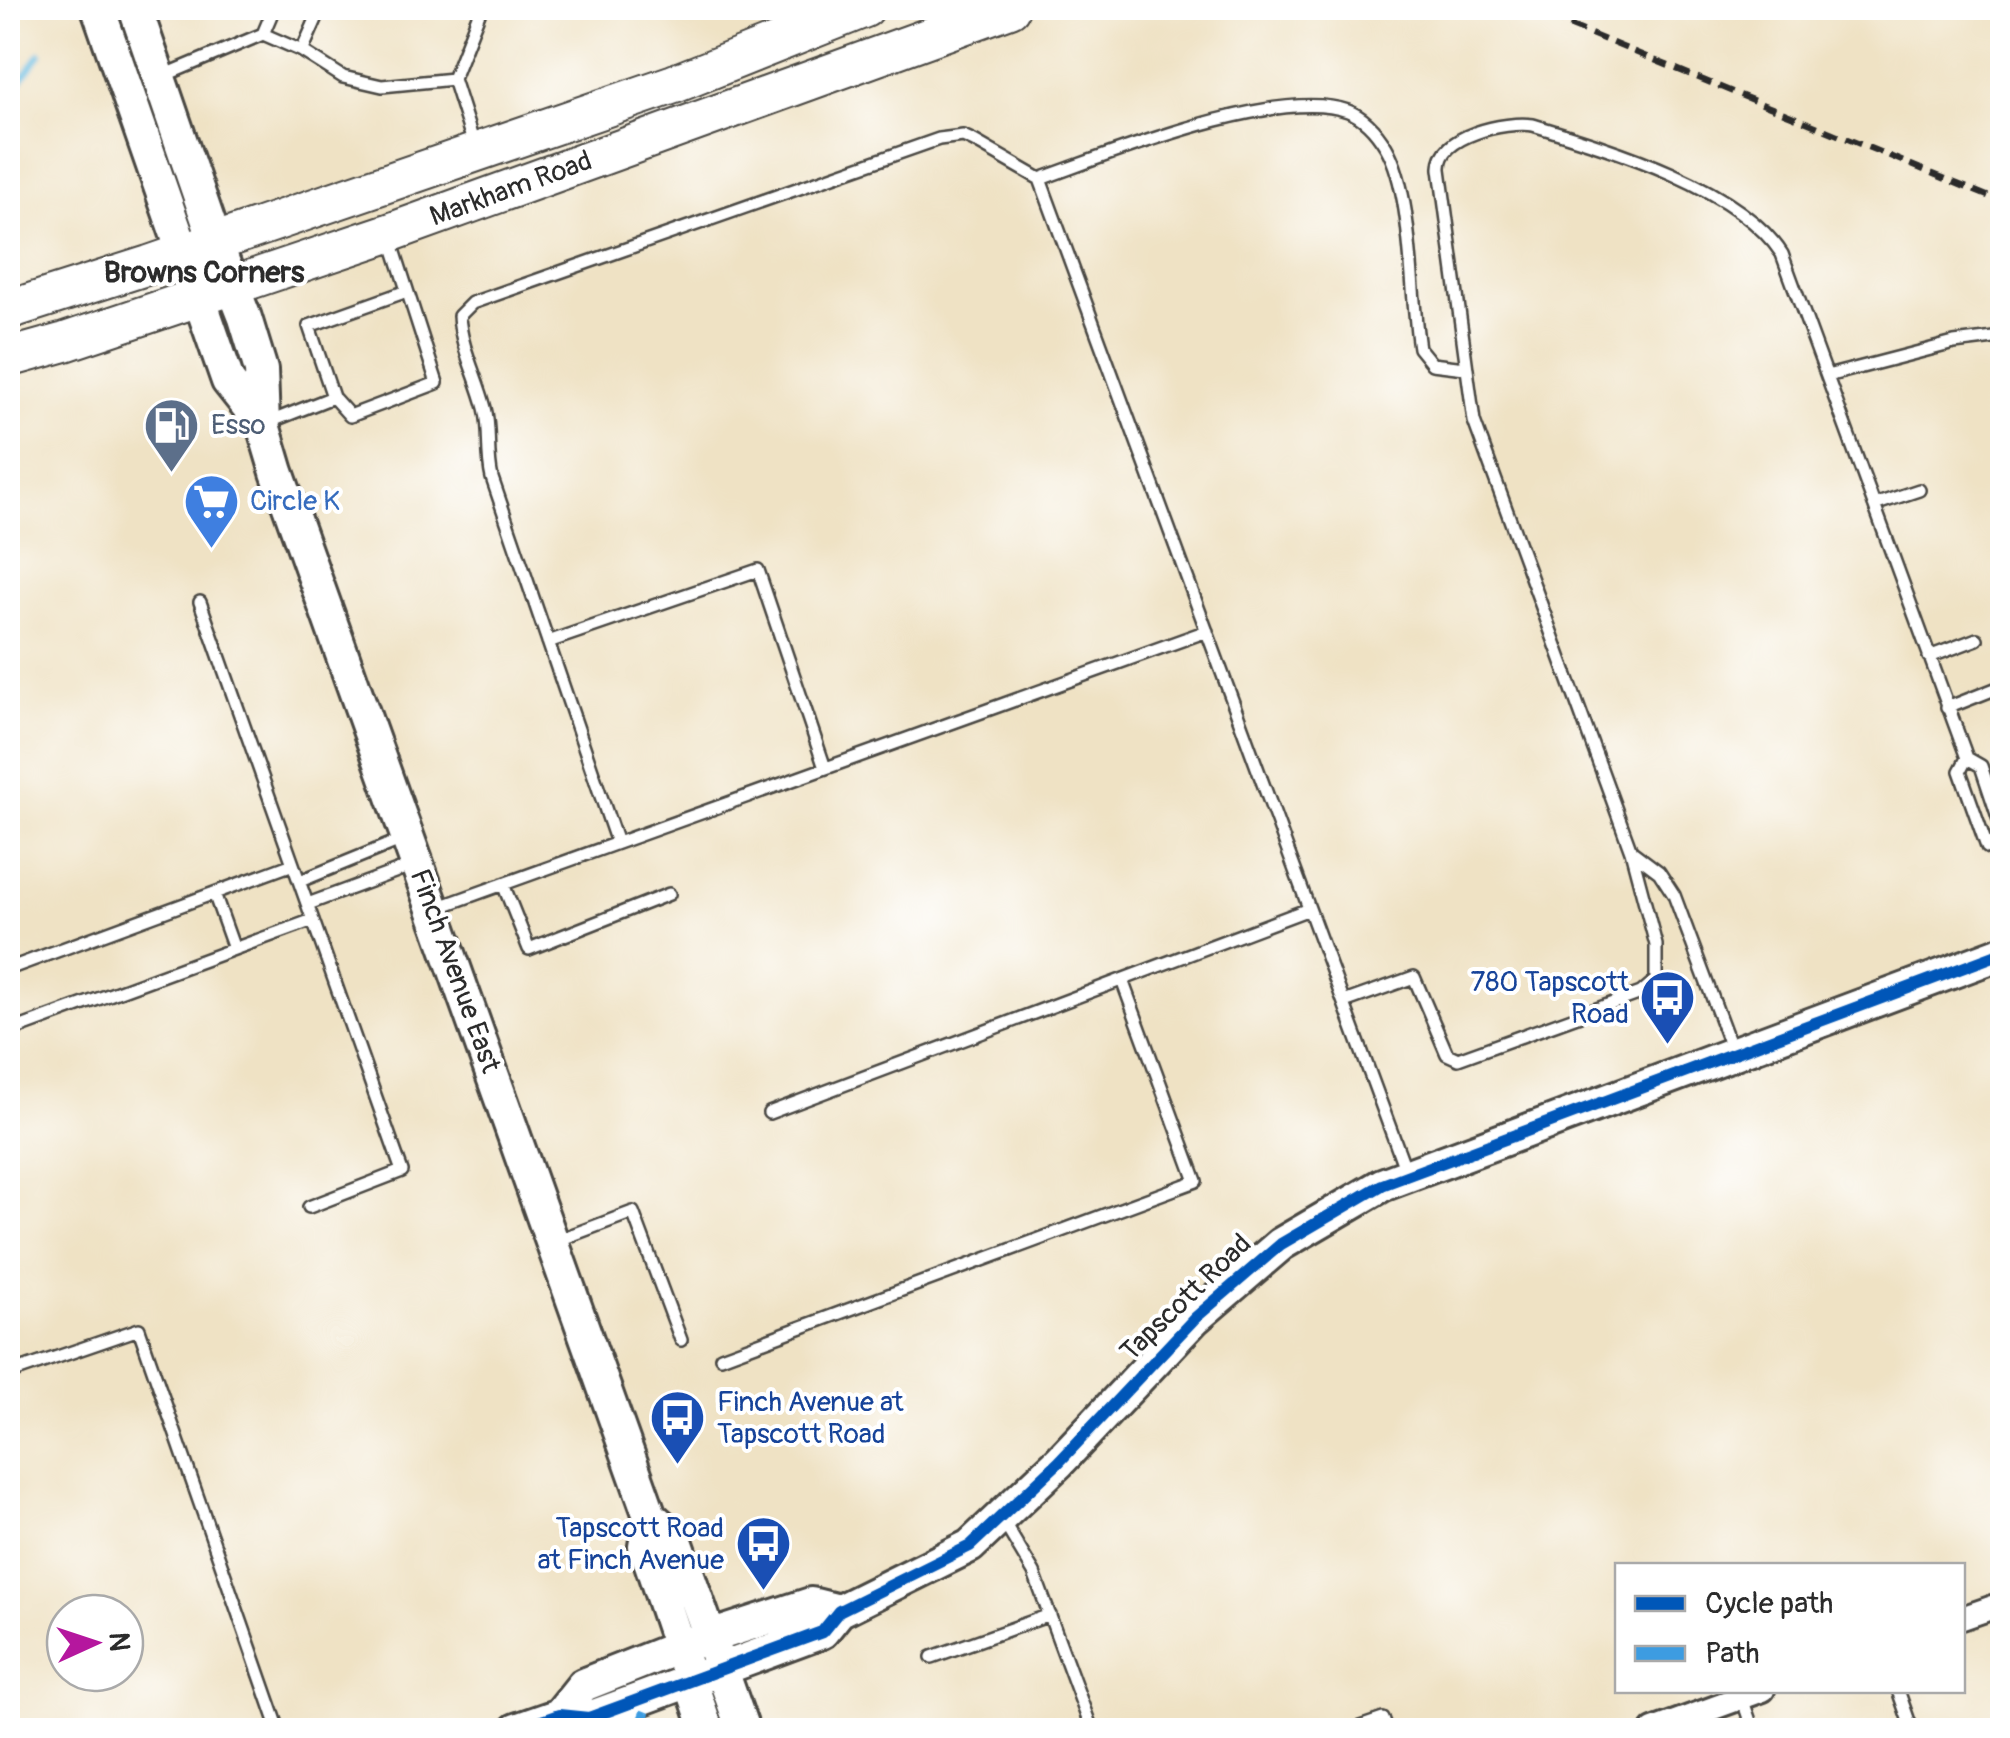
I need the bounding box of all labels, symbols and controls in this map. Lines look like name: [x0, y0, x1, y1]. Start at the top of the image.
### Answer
street label: Markham Road: [425, 143, 597, 235]
district label: Browns Corners: [104, 254, 305, 291]
fuel station icon: Esso: [142, 395, 202, 474]
place label: Esso: [211, 408, 266, 443]
supermarket icon: Circle K: [181, 471, 241, 550]
place label: Circle K: [250, 484, 340, 519]
street label: Finch Avenue East: [402, 864, 508, 1078]
place label: 780 Tapscott Road: [1470, 965, 1630, 1032]
bus stop icon: 780 Tapscott Road: [1638, 968, 1698, 1047]
street label: Tapscott Road: [1113, 1227, 1259, 1369]
place label: Finch Avenue at Tapscott Road: [717, 1385, 904, 1452]
bus stop icon: Finch Avenue at Tapscott Road: [648, 1388, 708, 1467]
place label: Tapscott Road at Finch Avenue: [538, 1511, 724, 1578]
bus stop icon: Tapscott Road at Finch Avenue: [733, 1514, 793, 1593]
legend: [1615, 1563, 1965, 1693]
text: Cycle path: [1705, 1585, 1833, 1622]
north arrow: [45, 1593, 145, 1693]
text: N: [100, 1631, 136, 1652]
text: Path: [1705, 1635, 1760, 1672]

